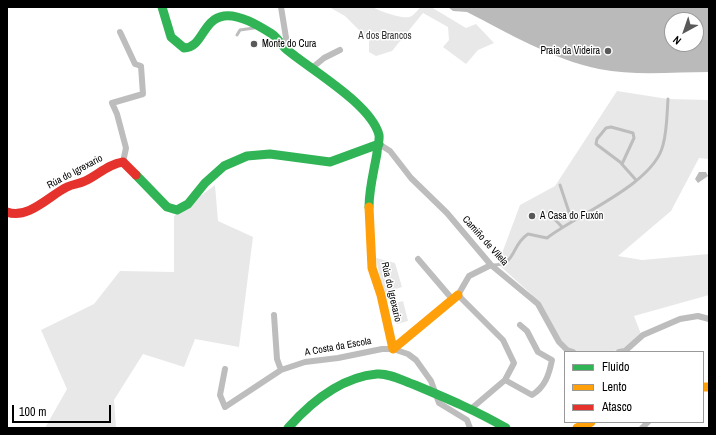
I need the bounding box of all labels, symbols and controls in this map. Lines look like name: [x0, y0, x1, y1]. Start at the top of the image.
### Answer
north arrow: [664, 12, 704, 52]
park label: A dos Brancos: [358, 30, 412, 42]
text: N: [670, 33, 684, 48]
place label: Monte do Cura: [262, 38, 316, 50]
marker: Monte do Cura: [249, 39, 259, 49]
place label: Praia da Videira: [540, 45, 600, 57]
marker: Praia da Videira: [603, 46, 613, 56]
street label: Rúa do Igrexario: [45, 152, 105, 192]
place label: A Casa do Fuxón: [540, 210, 603, 222]
marker: A Casa do Fuxón: [527, 211, 537, 221]
street label: Camiño de Vilela: [460, 214, 510, 268]
street label: Rúa do Igrexario: [378, 261, 404, 323]
street label: A Costa da Escola: [304, 335, 372, 359]
legend: [564, 351, 704, 423]
text: Fluido: [602, 359, 629, 375]
text: Lento: [602, 379, 627, 395]
scale bar: [14, 397, 113, 423]
text: Atasco: [602, 399, 632, 415]
text: 100 m: [19, 404, 46, 420]

